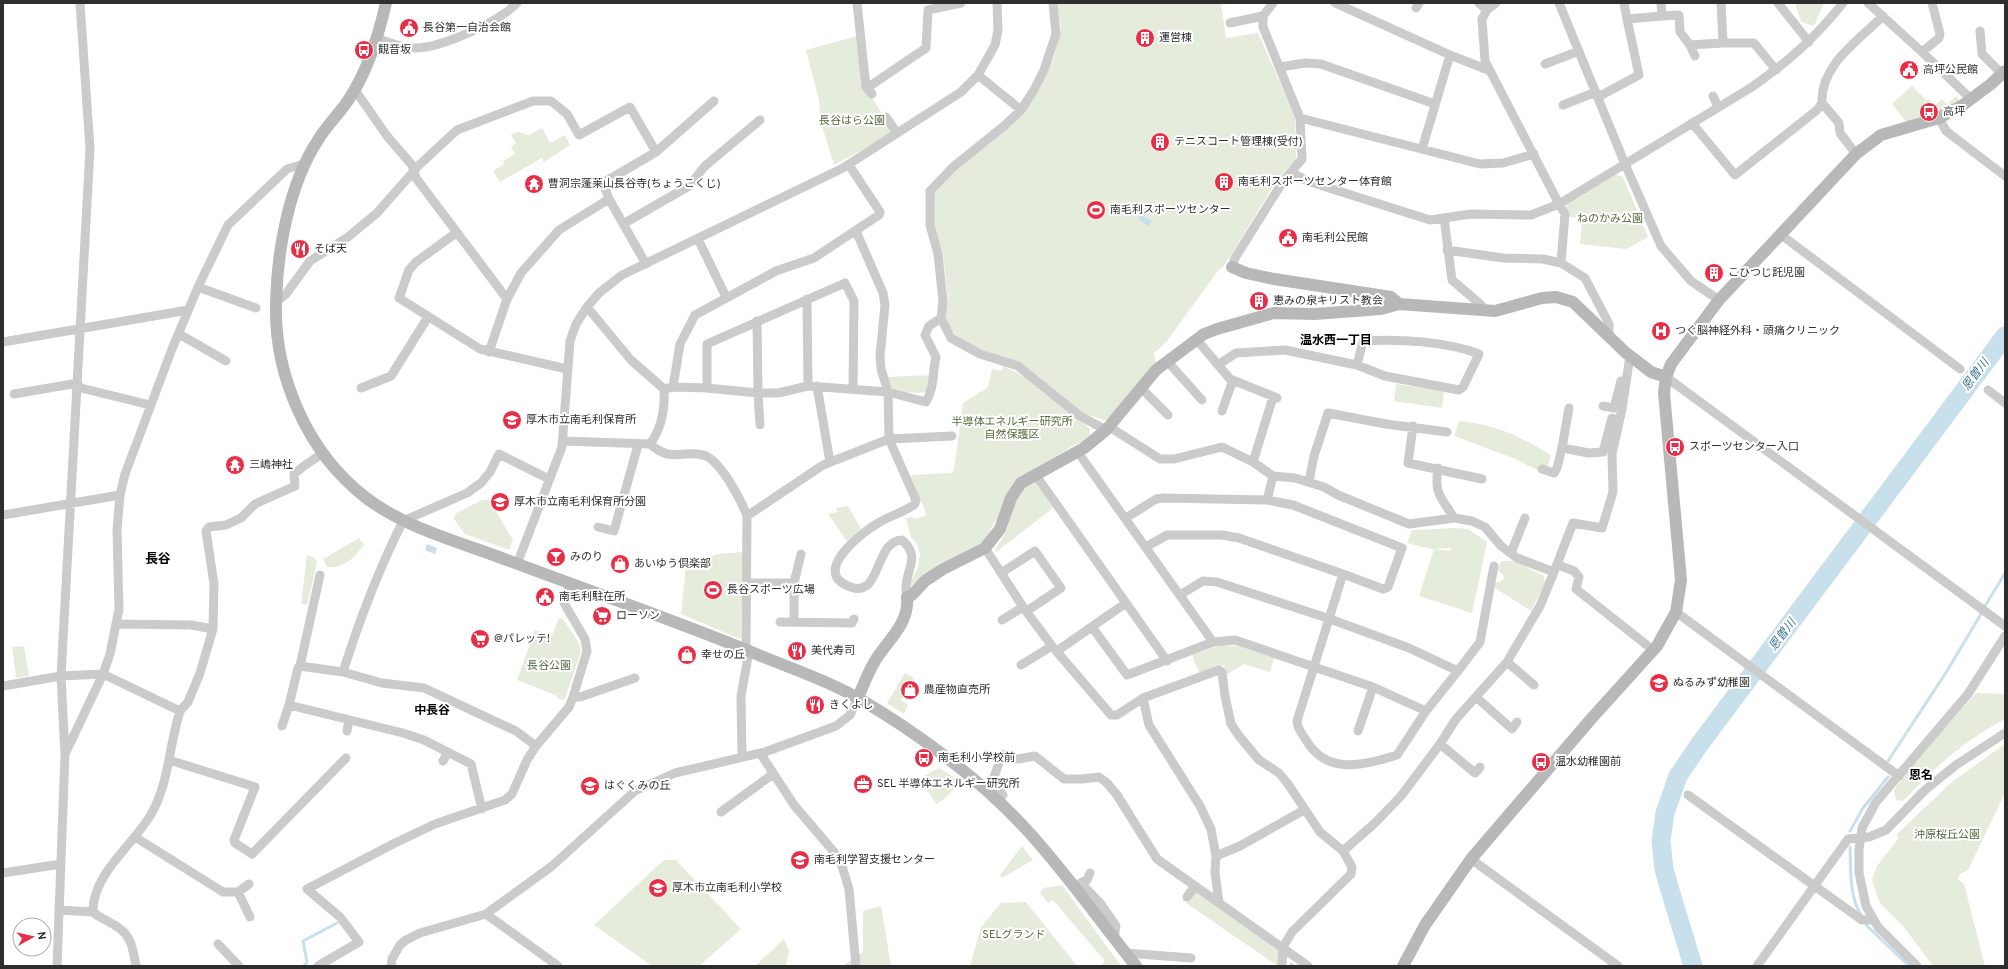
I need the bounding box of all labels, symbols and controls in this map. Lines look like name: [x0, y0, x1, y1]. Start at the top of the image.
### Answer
public building icon: 長谷第一自治会館: [398, 17, 420, 39]
place label: 長谷第一自治会館: [423, 21, 511, 35]
building icon: 運営棟: [1134, 27, 1156, 49]
place label: 運営棟: [1159, 31, 1192, 45]
bus stop icon: 観音坂: [353, 39, 375, 61]
place label: 観音坂: [378, 43, 411, 57]
public building icon: 高坪公民館: [1898, 59, 1920, 81]
place label: 高坪公民館: [1923, 63, 1978, 77]
bus stop icon: 高坪: [1918, 101, 1940, 123]
place label: 高坪: [1943, 105, 1965, 119]
park label: 長谷はら公園: [819, 114, 885, 128]
building icon: テニスコート管理棟(受付): [1149, 131, 1171, 153]
place label: テニスコート管理棟(受付): [1174, 135, 1303, 149]
building icon: 南毛利スポーツセンター体育館: [1213, 171, 1235, 193]
temple icon: 曹洞宗蓬莱山長谷寺(ちょうこくじ): [523, 173, 545, 195]
place label: 南毛利スポーツセンター体育館: [1238, 175, 1392, 189]
place label: 曹洞宗蓬莱山長谷寺(ちょうこくじ): [548, 177, 721, 191]
sports icon: 南毛利スポーツセンター: [1085, 199, 1107, 221]
place label: 南毛利スポーツセンター: [1110, 203, 1231, 217]
park label: ねのかみ公園: [1577, 212, 1643, 226]
public building icon: 南毛利公民館: [1277, 227, 1299, 249]
place label: 南毛利公民館: [1302, 231, 1368, 245]
restaurant icon: そば天: [289, 238, 311, 260]
place label: そば天: [314, 242, 347, 256]
building icon: こひつじ託児園: [1703, 262, 1725, 284]
place label: こひつじ託児園: [1728, 266, 1805, 280]
building icon: 恵みの泉キリスト教会: [1248, 290, 1270, 312]
place label: 恵みの泉キリスト教会: [1273, 294, 1383, 308]
hospital icon: つぐ脳神経外科・頭痛クリニック: [1650, 320, 1672, 342]
place label: つぐ脳神経外科・頭痛クリニック: [1675, 324, 1840, 338]
district label: 温水西一丁目: [1300, 333, 1372, 349]
water label: 恩曽川: [1959, 354, 1994, 394]
school or university icon: 厚木市立南毛利保育所: [501, 409, 523, 431]
place label: 厚木市立南毛利保育所: [526, 413, 637, 427]
park label: 半導体エネルギー研究所 自然保護区: [952, 415, 1073, 442]
bus stop icon: スポーツセンター入口: [1664, 436, 1686, 458]
place label: スポーツセンター入口: [1689, 440, 1799, 454]
temple icon: 三嶋神社: [224, 454, 246, 476]
place label: 三嶋神社: [249, 458, 293, 472]
school or university icon: 厚木市立南毛利保育所分園: [489, 491, 511, 513]
place label: 厚木市立南毛利保育所分園: [514, 495, 646, 509]
bar icon: みのり: [545, 546, 567, 568]
place label: みのり: [570, 550, 603, 564]
district label: 長谷: [145, 552, 171, 568]
shop icon: あいゆう倶楽部: [609, 553, 631, 575]
place label: あいゆう倶楽部: [634, 557, 711, 571]
sports icon: 長谷スポーツ広場: [702, 579, 724, 601]
place label: 長谷スポーツ広場: [727, 583, 815, 597]
public building icon: 南毛利駐在所: [534, 586, 556, 608]
place label: 南毛利駐在所: [559, 590, 626, 604]
supermarket icon: ローソン: [591, 605, 613, 627]
place label: ローソン: [616, 609, 660, 623]
water label: 恩曽川: [1766, 614, 1801, 654]
supermarket icon: @パレッテ!: [469, 628, 491, 650]
place label: @パレッテ!: [494, 632, 550, 646]
restaurant icon: 美代寿司: [786, 640, 808, 662]
shop icon: 幸せの丘: [676, 644, 698, 666]
place label: 美代寿司: [811, 644, 855, 658]
place label: 幸せの丘: [701, 648, 745, 662]
park label: 長谷公園: [527, 659, 571, 673]
school or university icon: ぬるみず幼稚園: [1648, 672, 1670, 694]
place label: ぬるみず幼稚園: [1673, 676, 1750, 690]
shop icon: 農産物直売所: [899, 679, 921, 701]
place label: 農産物直売所: [924, 683, 991, 697]
restaurant icon: きくよし: [804, 694, 826, 716]
place label: きくよし: [829, 698, 873, 712]
district label: 中長谷: [414, 703, 450, 719]
bus stop icon: 南毛利小学校前: [913, 747, 935, 769]
place label: 南毛利小学校前: [938, 751, 1015, 765]
bus stop icon: 温水幼稚園前: [1530, 751, 1552, 773]
place label: 温水幼稚園前: [1555, 755, 1621, 769]
district label: 恩名: [1909, 768, 1933, 784]
office icon: SEL 半導体エネルギー研究所: [852, 773, 874, 795]
school or university icon: はぐくみの丘: [579, 775, 601, 797]
place label: SEL 半導体エネルギー研究所: [877, 777, 1021, 791]
place label: はぐくみの丘: [604, 779, 670, 793]
park label: 沖原桜丘公園: [1914, 828, 1980, 842]
school or university icon: 南毛利学習支援センター: [789, 849, 811, 871]
place label: 南毛利学習支援センター: [814, 853, 935, 867]
school or university icon: 厚木市立南毛利小学校: [647, 877, 669, 899]
place label: 厚木市立南毛利小学校: [672, 881, 782, 895]
north arrow: [12, 917, 52, 957]
park label: SELグランド: [982, 928, 1046, 942]
text: N: [33, 931, 48, 941]

